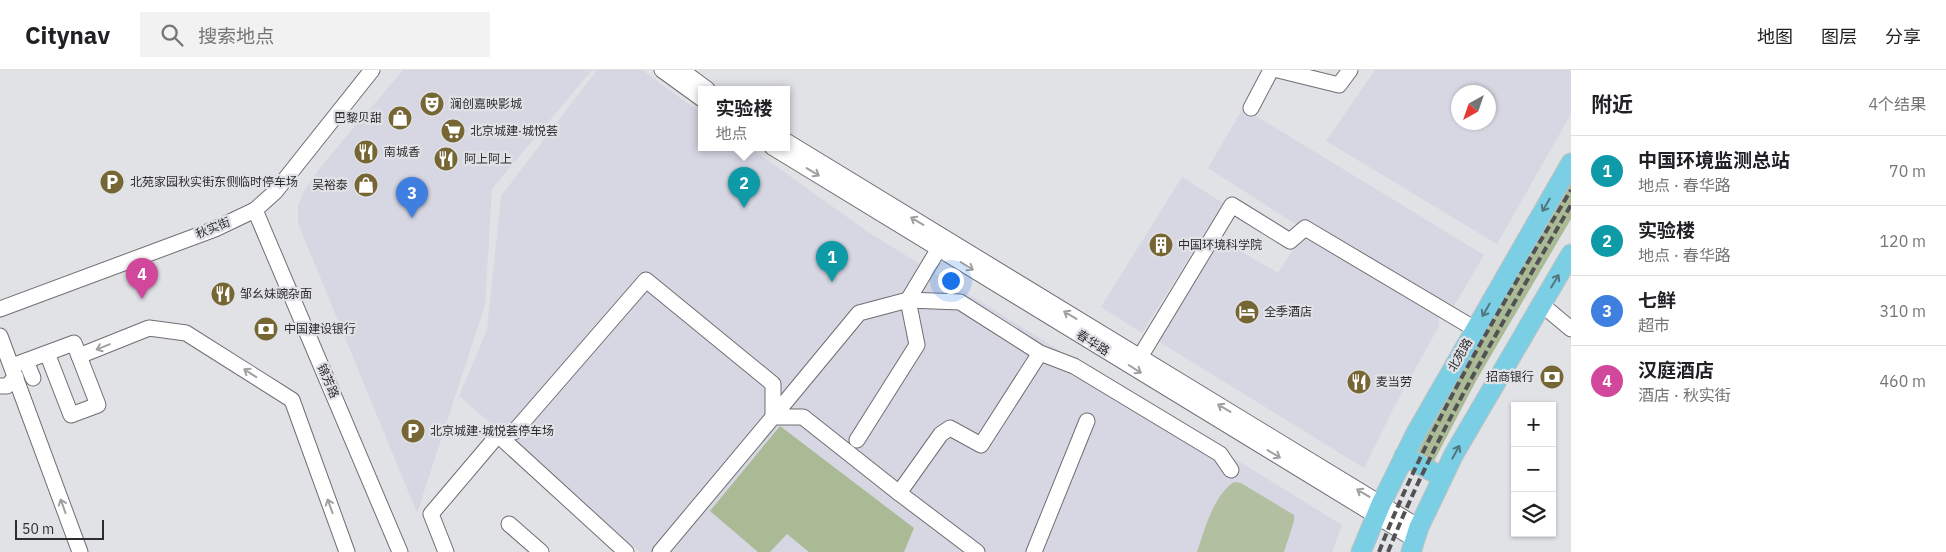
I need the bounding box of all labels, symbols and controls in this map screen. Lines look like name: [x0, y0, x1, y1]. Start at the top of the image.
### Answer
search box: [140, 12, 490, 57]
text: Citynav: [25, 19, 110, 51]
icon: search: [158, 21, 186, 49]
text: 搜索地点: [198, 24, 274, 48]
text: 地图: [1757, 25, 1793, 48]
text: 图层: [1821, 25, 1857, 48]
text: 分享: [1885, 25, 1921, 48]
north arrow: [1451, 85, 1496, 130]
popup: [698, 86, 790, 151]
text: 附近: [1591, 90, 1633, 118]
theatre icon: 澜创嘉映影城: [419, 91, 445, 117]
text: 4个结果: [1868, 94, 1926, 114]
place label: 澜创嘉映影城: [450, 96, 522, 111]
text: 实验楼: [715, 96, 773, 120]
shop icon: 巴黎贝甜: [387, 105, 413, 131]
place label: 巴黎贝甜: [334, 110, 382, 125]
supermarket icon: 北京城建·城悦荟: [440, 118, 466, 144]
place label: 北京城建·城悦荟: [470, 123, 558, 138]
text: 地点: [715, 123, 748, 143]
restaurant icon: 南城香: [353, 139, 379, 165]
place label: 南城香: [384, 144, 420, 159]
restaurant icon: 阿上阿上: [433, 146, 459, 172]
text: 中国环境监测总站: [1638, 148, 1790, 172]
place label: 阿上阿上: [464, 151, 512, 166]
text: 1: [1602, 161, 1612, 181]
text: 70 m: [1889, 161, 1926, 181]
pin: 2: [728, 167, 760, 208]
one-way arrow: [806, 168, 820, 178]
parking icon: 北苑家园秋实街东侧临时停车场: [99, 169, 125, 195]
shop icon: 吴裕泰: [353, 172, 379, 198]
place label: 北苑家园秋实街东侧临时停车场: [130, 174, 298, 189]
text: 地点 · 春华路: [1638, 175, 1731, 195]
place label: 吴裕泰: [312, 177, 348, 192]
pin: 3: [396, 177, 428, 218]
one-way arrow: [1540, 197, 1550, 211]
street label: 秋实街: [193, 214, 232, 241]
one-way arrow: [910, 215, 924, 225]
text: 实验楼: [1638, 218, 1695, 242]
text: 2: [1602, 231, 1612, 251]
text: 120 m: [1879, 231, 1926, 251]
building icon: 中国环境科学院: [1148, 232, 1174, 258]
place label: 中国环境科学院: [1178, 237, 1262, 252]
pin: 1: [816, 241, 848, 282]
text: 地点 · 春华路: [1638, 245, 1731, 265]
pin: 4: [126, 258, 158, 299]
one-way arrow: [960, 261, 974, 271]
your location: [938, 268, 964, 294]
one-way arrow: [1550, 274, 1560, 288]
restaurant icon: 邹幺妹豌杂面: [210, 281, 236, 307]
place label: 邹幺妹豌杂面: [240, 286, 312, 301]
text: 七鲜: [1638, 288, 1676, 312]
hotel icon: 全季酒店: [1234, 299, 1260, 325]
text: 3: [1602, 301, 1612, 321]
text: 310 m: [1879, 301, 1926, 321]
one-way arrow: [1481, 302, 1491, 317]
place label: 全季酒店: [1264, 304, 1312, 319]
one-way arrow: [1064, 309, 1078, 319]
text: 超市: [1638, 315, 1670, 335]
bank icon: 中国建设银行: [253, 316, 279, 342]
place label: 中国建设银行: [284, 321, 356, 336]
street label: 春华路: [1074, 327, 1113, 358]
street label: 北苑路: [1444, 335, 1475, 374]
one-way arrow: [96, 343, 111, 352]
text: 汉庭酒店: [1638, 358, 1714, 382]
street label: 锦芳路: [315, 361, 342, 400]
bank icon: 招商银行: [1539, 364, 1565, 390]
one-way arrow: [1128, 365, 1142, 375]
one-way arrow: [243, 368, 257, 378]
restaurant icon: 麦当劳: [1346, 369, 1372, 395]
place label: 招商银行: [1486, 369, 1534, 384]
text: 4: [1602, 371, 1612, 391]
text: 460 m: [1879, 371, 1926, 391]
place label: 麦当劳: [1376, 374, 1412, 389]
text: 酒店 · 秋实街: [1638, 385, 1731, 405]
map controls: [1511, 402, 1556, 537]
button: +: [1511, 402, 1556, 447]
one-way arrow: [1217, 403, 1231, 413]
parking icon: 北京城建·城悦荟停车场: [400, 418, 426, 444]
place label: 北京城建·城悦荟停车场: [430, 423, 554, 438]
one-way arrow: [1451, 445, 1461, 459]
button: −: [1511, 447, 1556, 492]
one-way arrow: [1266, 450, 1280, 460]
one-way arrow: [1356, 487, 1370, 497]
button: layers: [1511, 492, 1556, 537]
one-way arrow: [58, 499, 67, 514]
one-way arrow: [325, 499, 334, 514]
scale bar: [15, 517, 104, 540]
text: 50 m: [22, 520, 54, 538]

